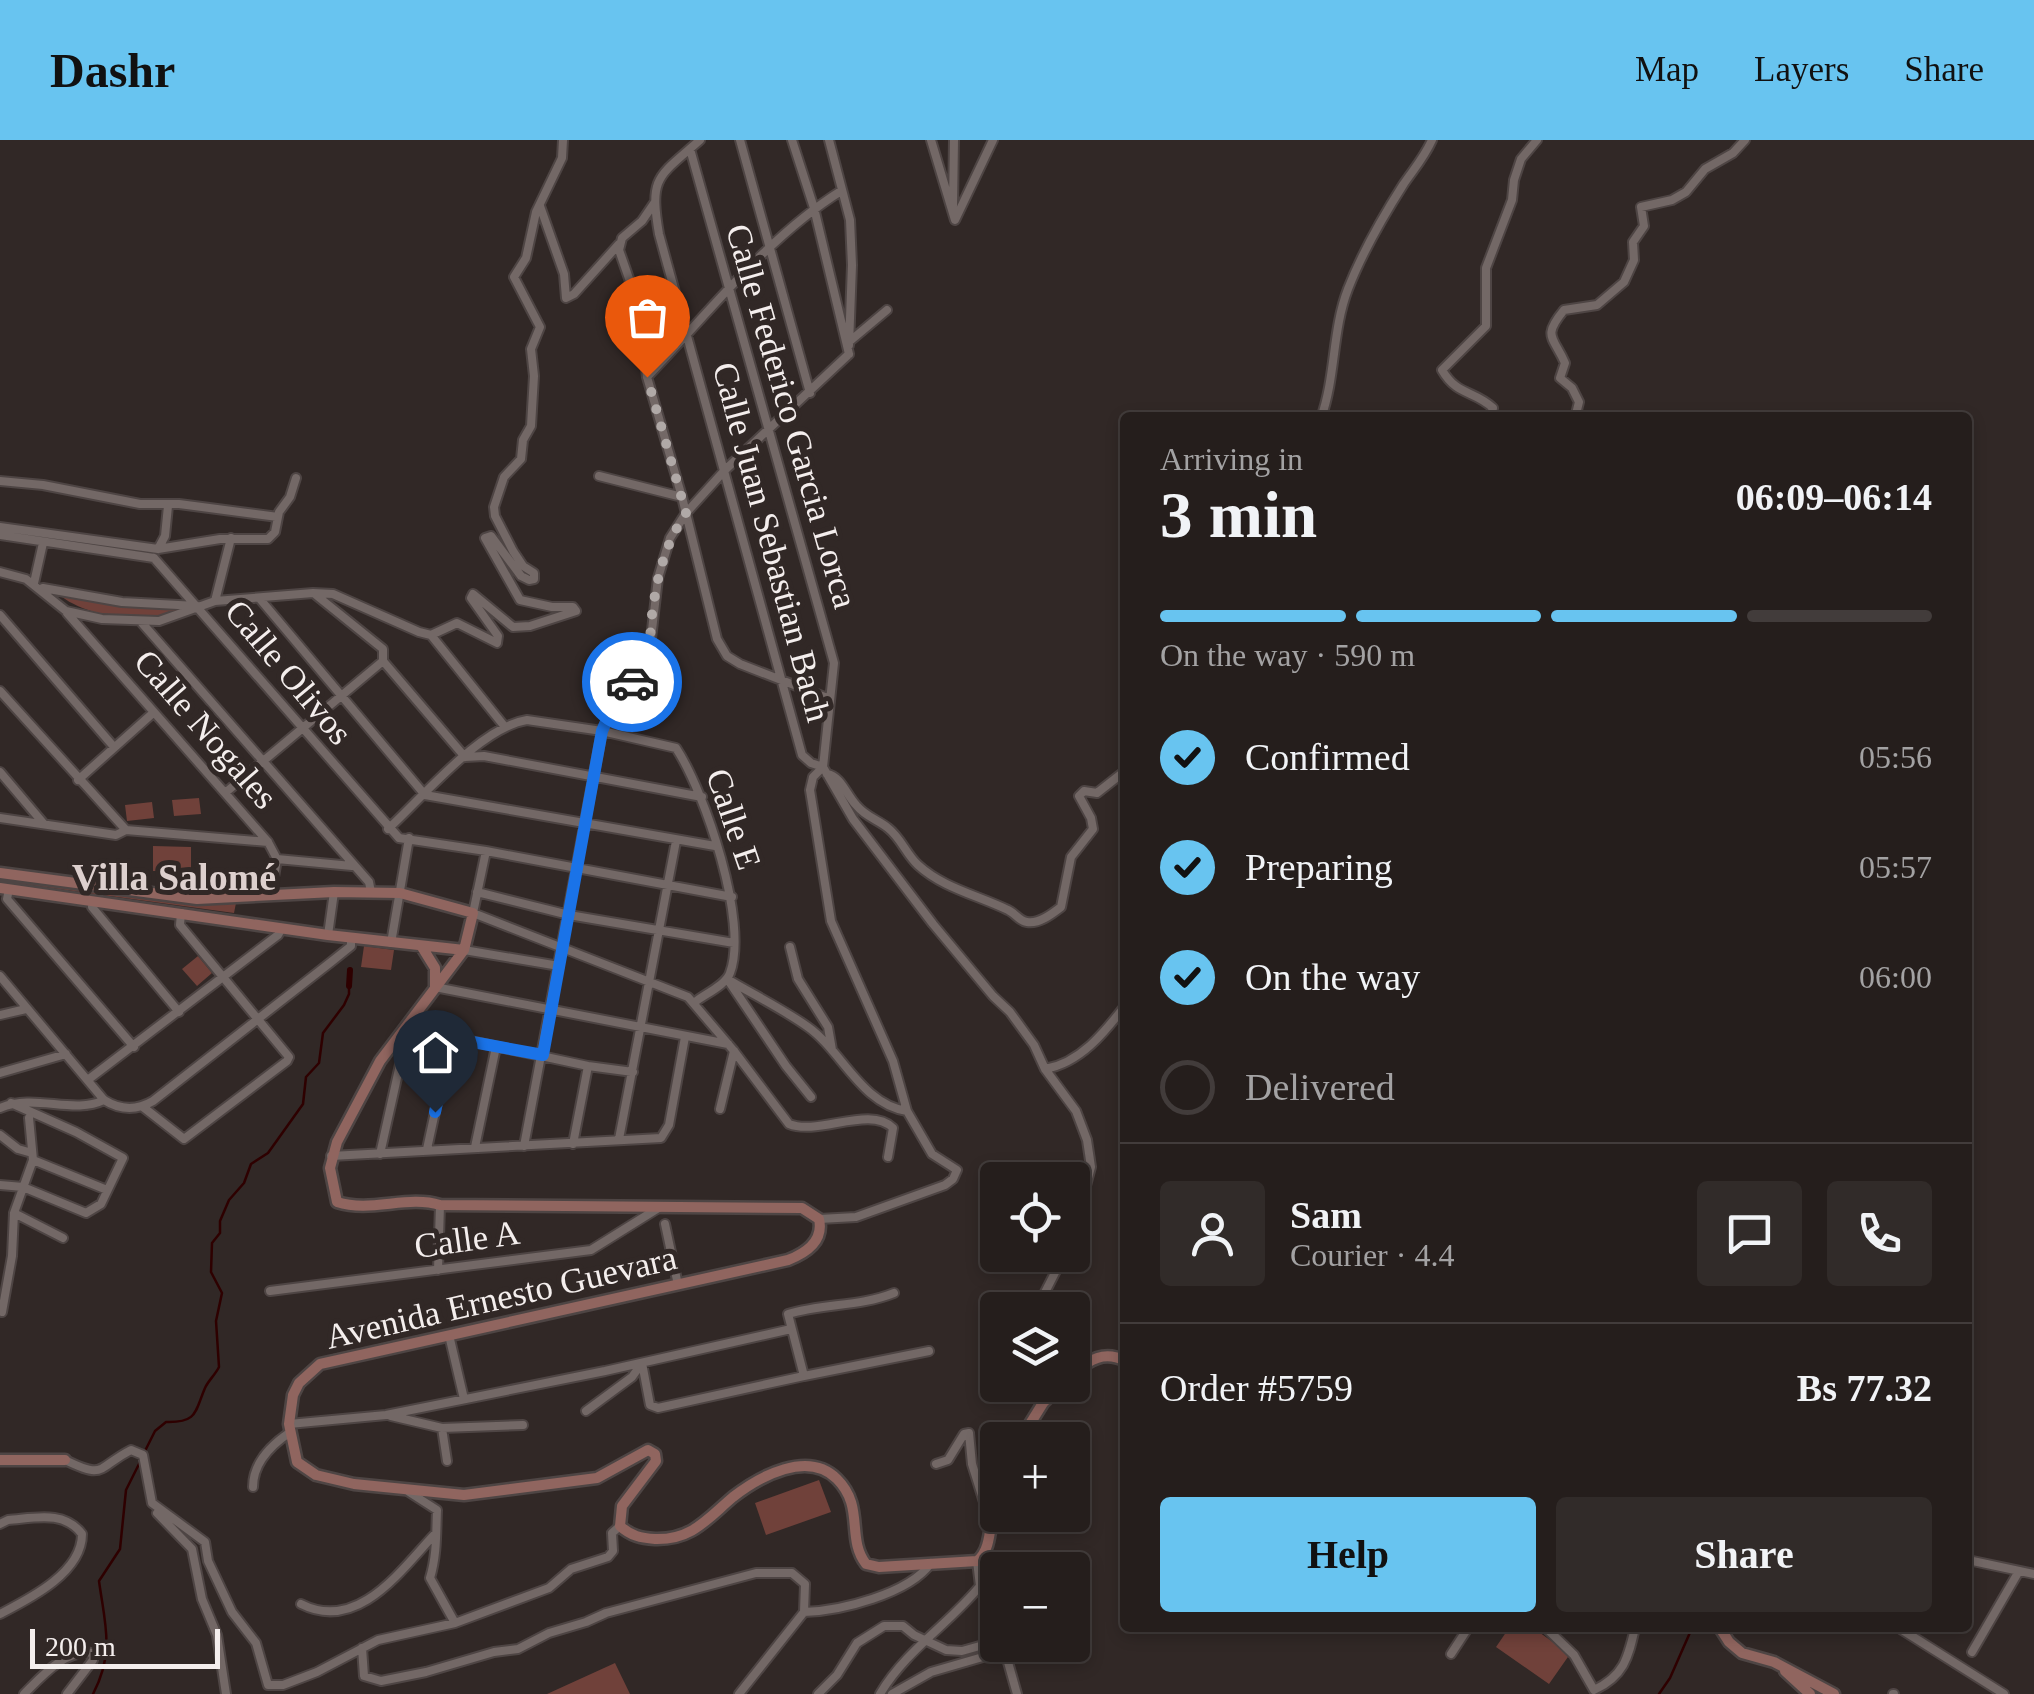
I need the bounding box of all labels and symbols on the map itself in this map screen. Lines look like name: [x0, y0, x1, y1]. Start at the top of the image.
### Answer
street label: Calle Federico Garcia Lorca: [718, 220, 865, 613]
pin: [605, 275, 690, 378]
street label: Calle Juan Sebastian Bach: [705, 358, 838, 727]
street label: Calle Olivos: [217, 592, 360, 752]
courier: [582, 632, 682, 732]
street label: Calle Nogales: [126, 642, 285, 817]
street label: Calle E: [698, 764, 769, 875]
district label: Villa Salomé: [72, 856, 276, 898]
pin: [393, 1010, 478, 1113]
street label: Calle A: [412, 1213, 523, 1266]
street label: Avenida Ernesto Guevara: [322, 1238, 681, 1357]
scale bar: [30, 1624, 220, 1668]

